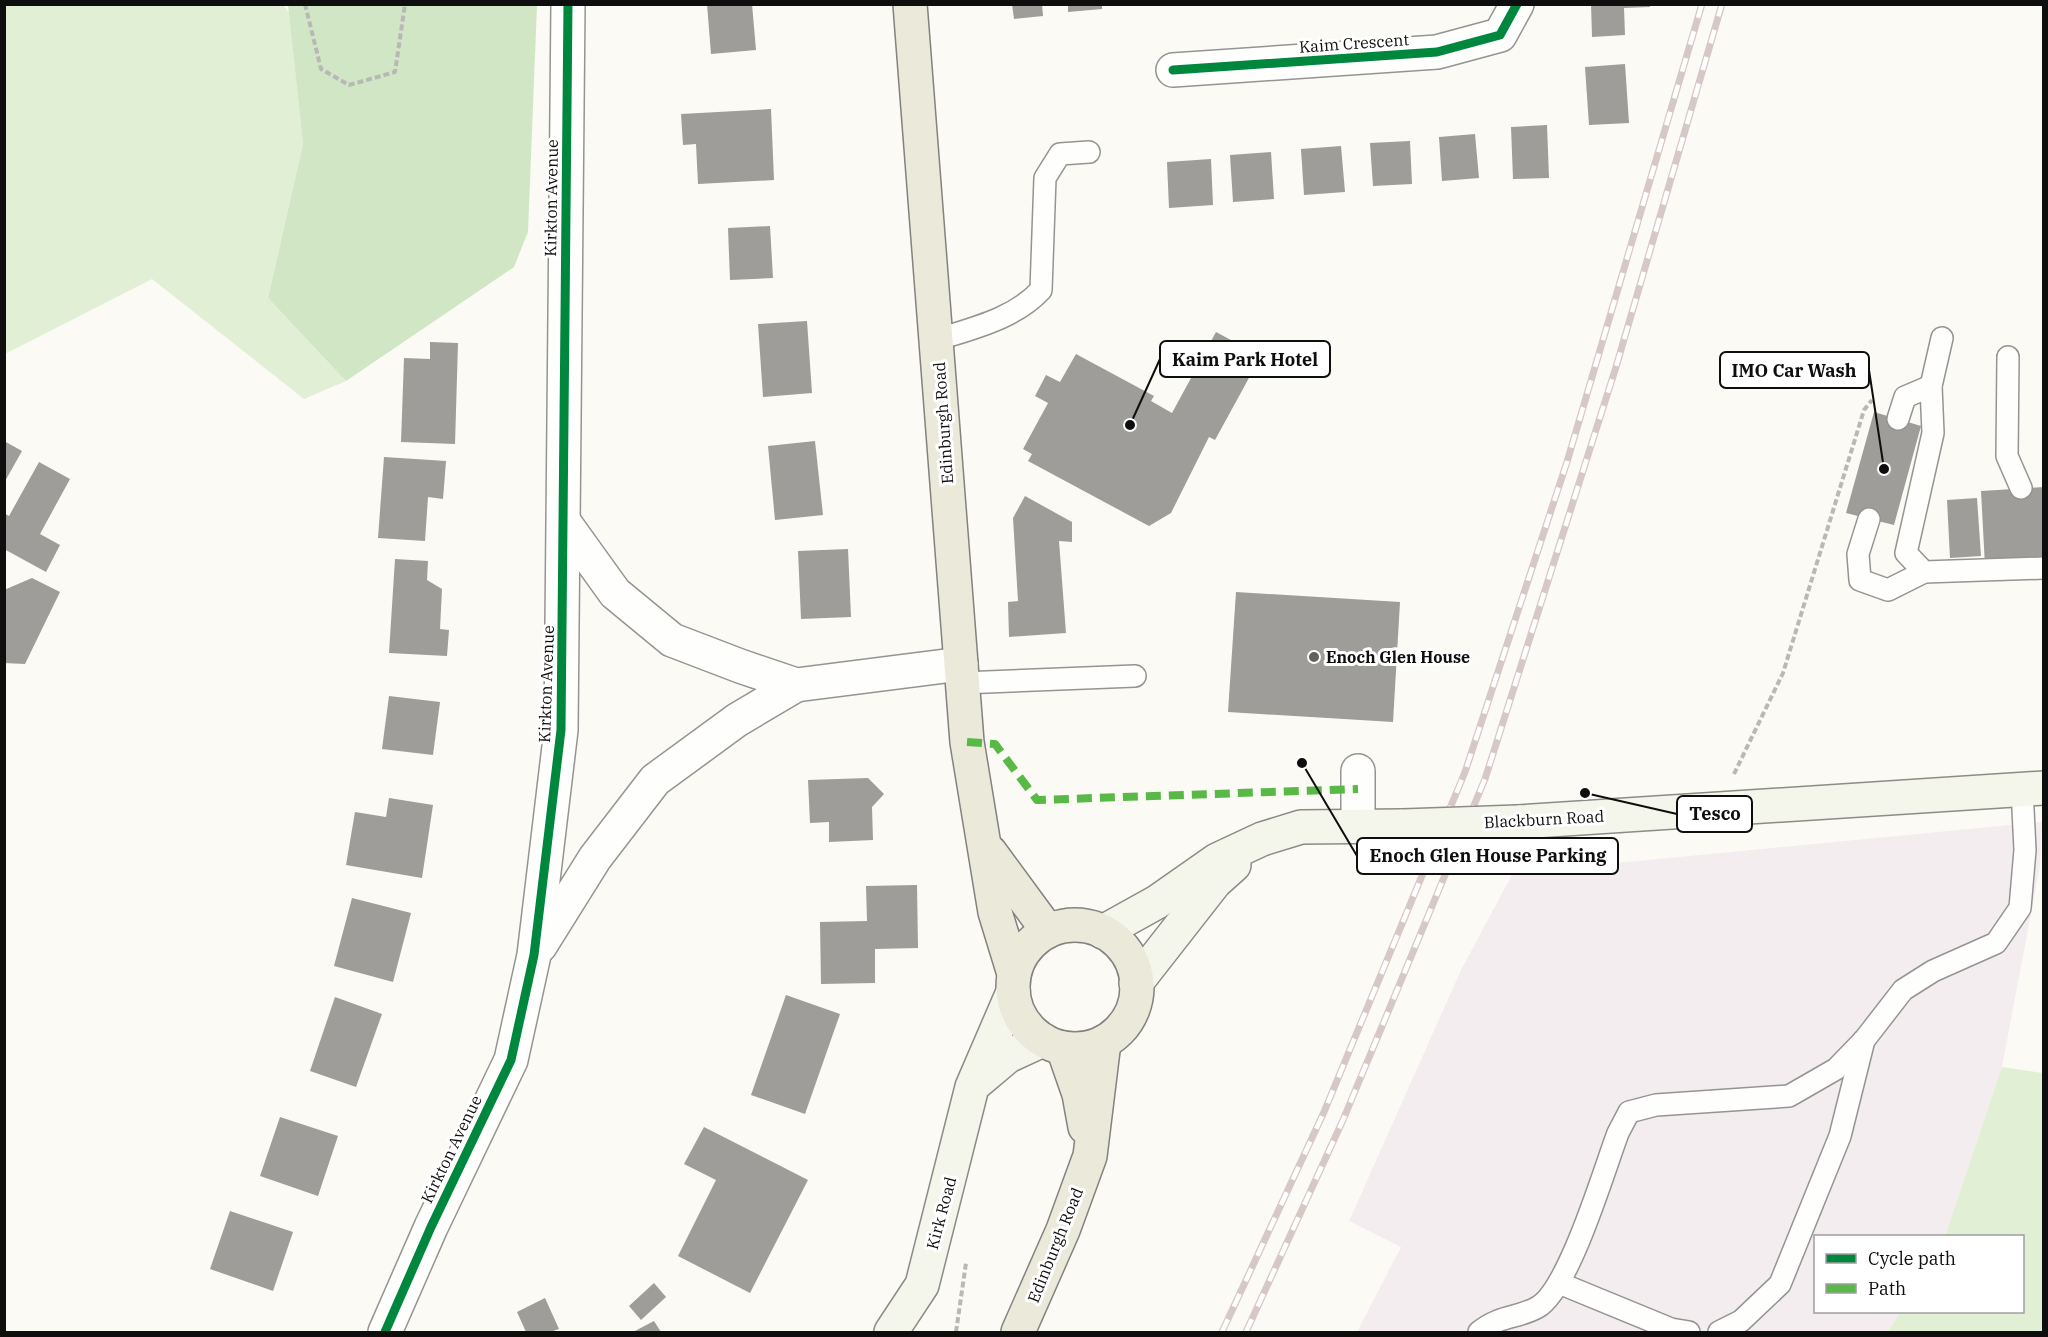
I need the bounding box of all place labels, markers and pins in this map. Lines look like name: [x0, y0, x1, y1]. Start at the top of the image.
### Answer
callout: Kaim Park Hotel: [1160, 341, 1330, 377]
callout: IMO Car Wash: [1720, 352, 1869, 388]
place label: Enoch Glen House: [1326, 647, 1470, 667]
marker: Enoch Glen House: [1307, 650, 1321, 664]
callout: Tesco: [1677, 796, 1752, 832]
callout: Enoch Glen House Parking: [1357, 838, 1618, 874]

